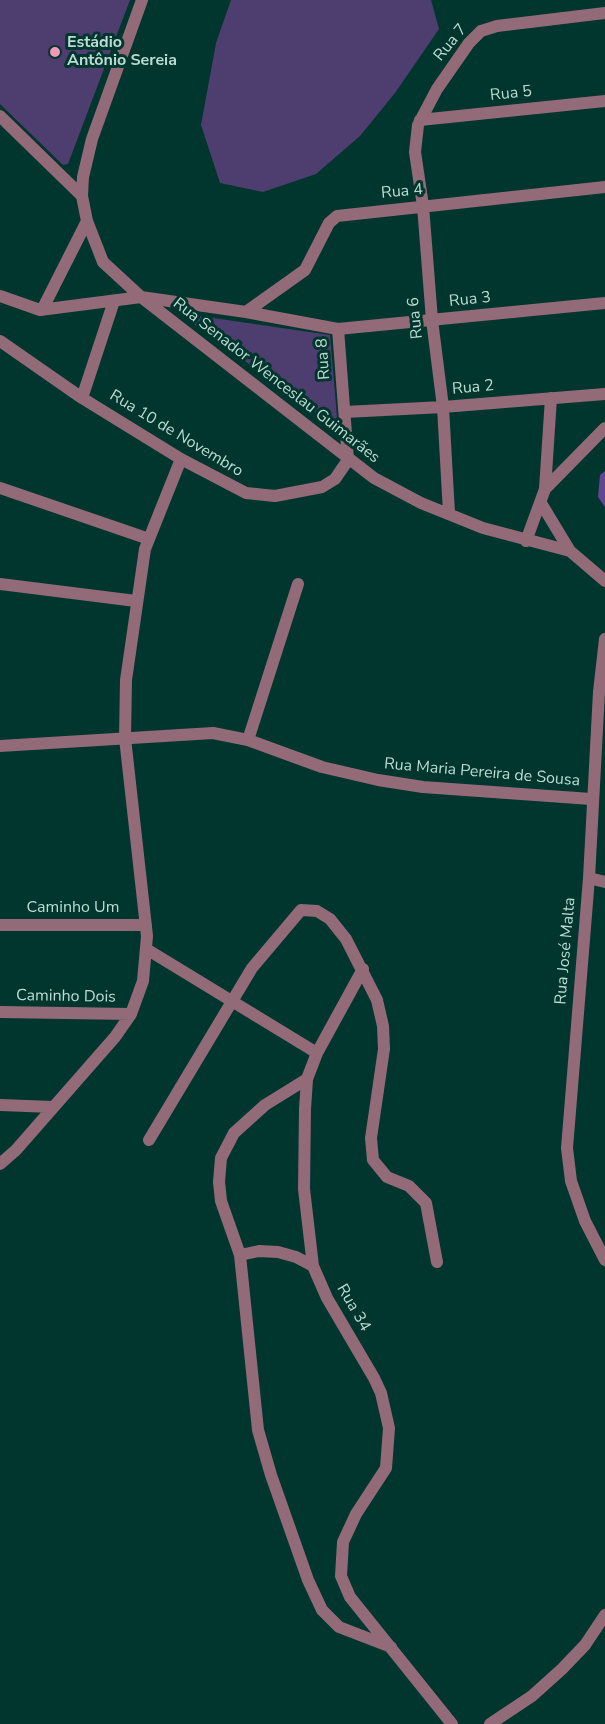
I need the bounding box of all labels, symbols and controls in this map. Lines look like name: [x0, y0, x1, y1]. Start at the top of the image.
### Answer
street label: Rua 7: [430, 21, 472, 65]
place label: Estádio Antônio Sereia: [67, 33, 177, 71]
marker: Estádio Antônio Sereia: [48, 45, 62, 59]
street label: Rua 5: [489, 82, 533, 106]
street label: Rua 4: [380, 181, 424, 203]
street label: Rua 3: [448, 288, 492, 312]
street label: Rua Senador Wenceslau Guimarães: [169, 294, 383, 468]
street label: Rua 6: [404, 296, 428, 340]
street label: Rua 8: [313, 337, 335, 381]
street label: Rua 2: [451, 377, 495, 399]
street label: Rua 10 de Novembro: [106, 387, 246, 481]
street label: Rua Maria Pereira de Sousa: [383, 755, 581, 791]
street label: Rua José Malta: [552, 897, 580, 1005]
street label: Caminho Um: [27, 898, 119, 918]
street label: Caminho Dois: [16, 987, 116, 1007]
street label: Rua 34: [332, 1281, 374, 1335]

